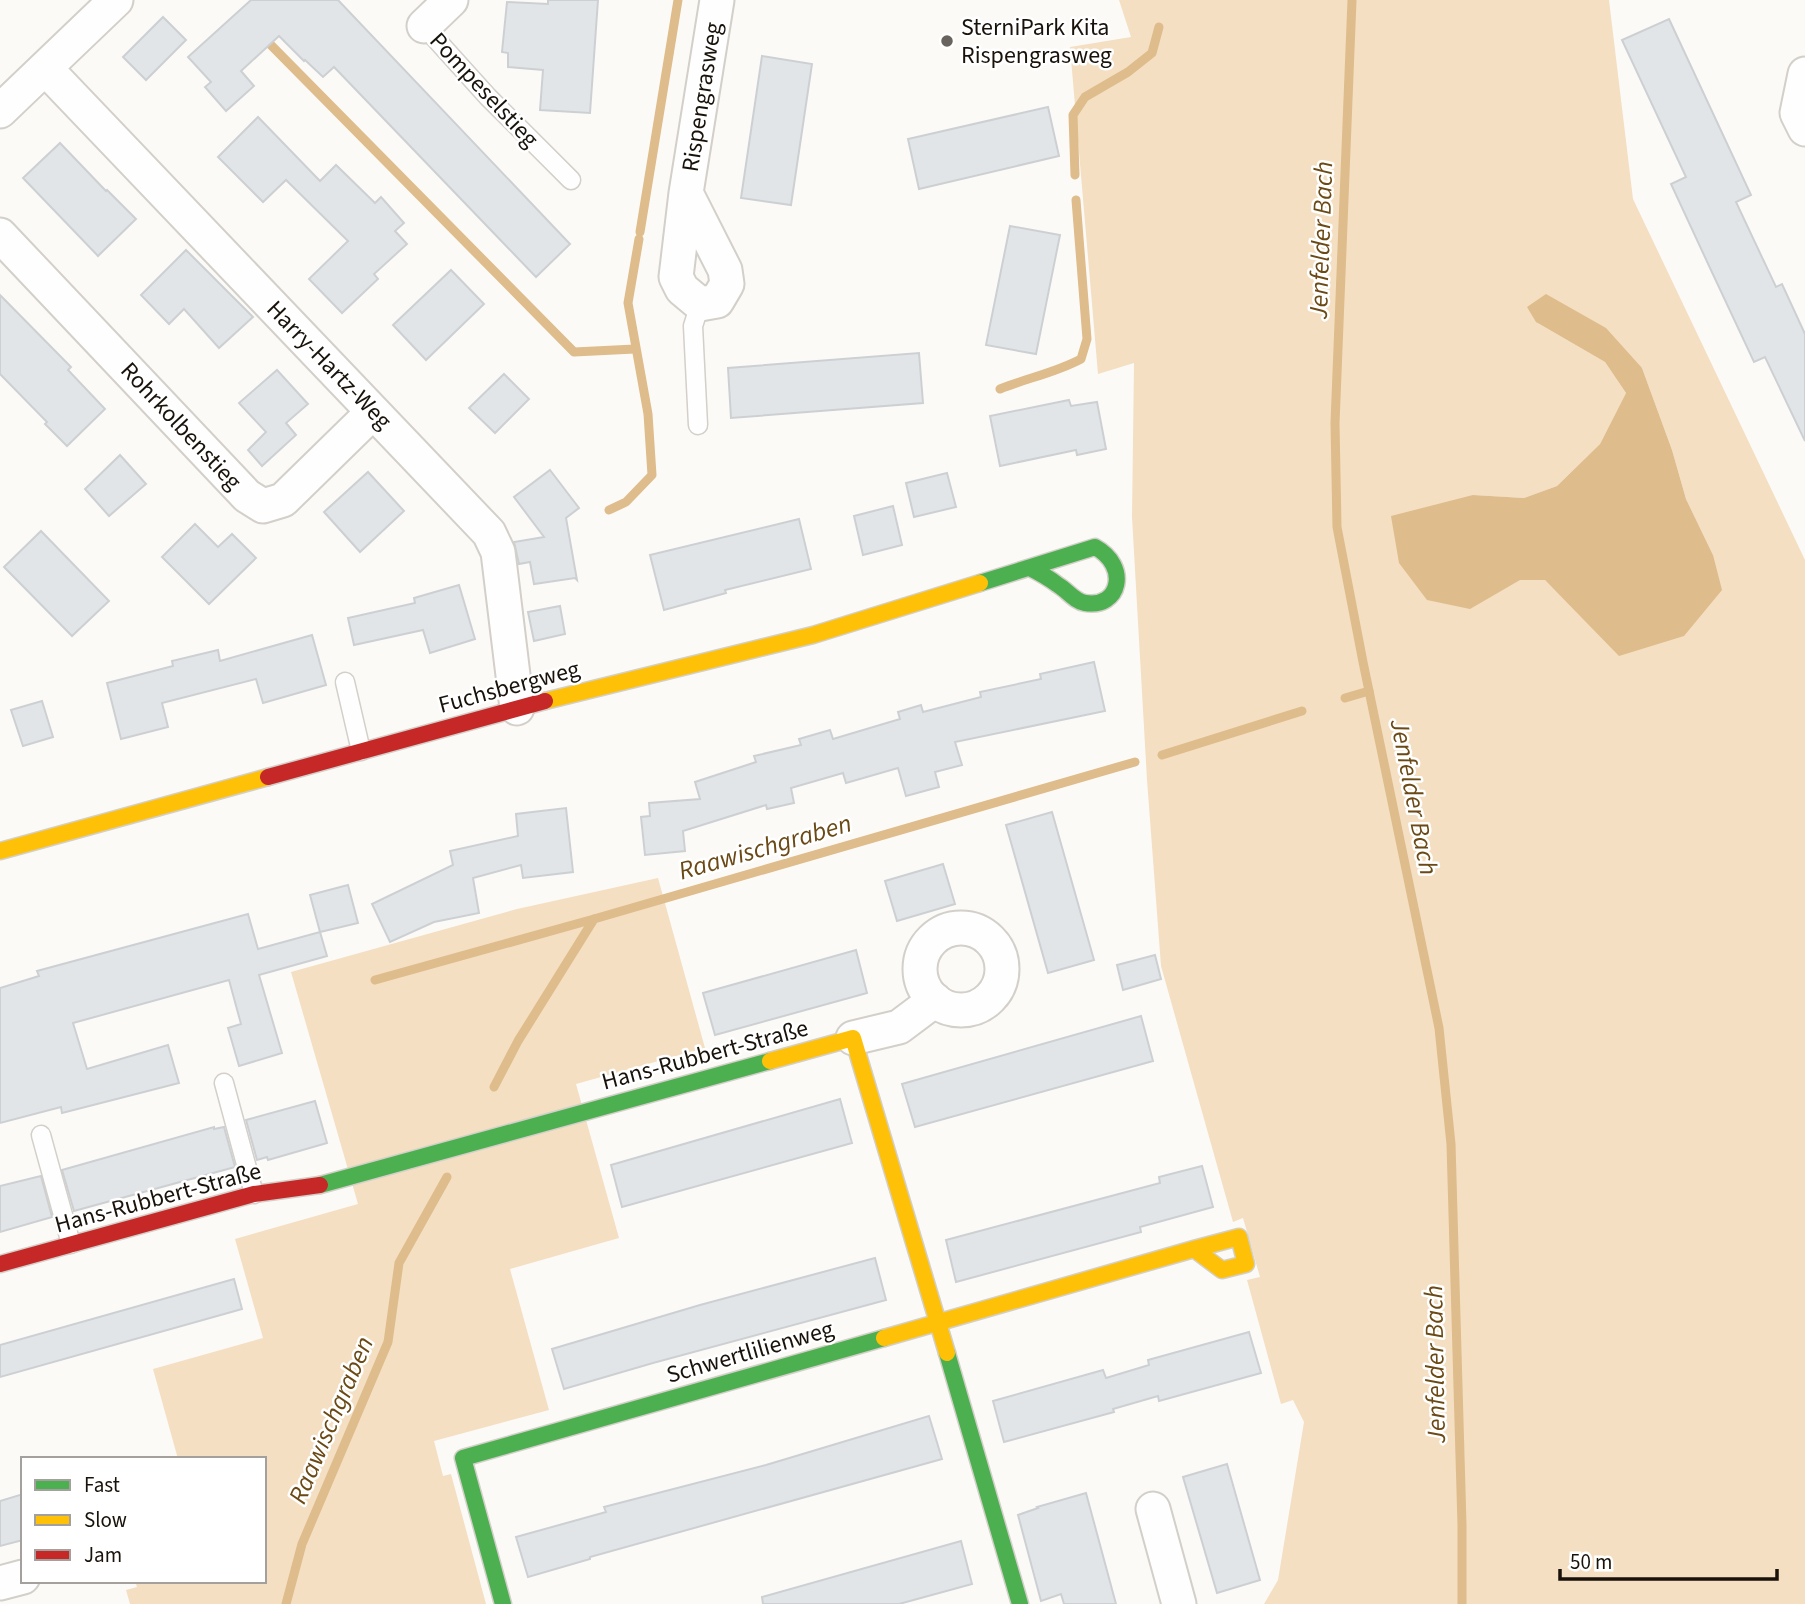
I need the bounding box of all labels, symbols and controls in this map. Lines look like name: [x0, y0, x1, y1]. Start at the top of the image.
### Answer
place label: SterniPark Kita Rispengrasweg: [961, 10, 1112, 73]
street label: Rispengrasweg: [673, 20, 731, 174]
street label: Pompeselstieg: [421, 24, 547, 156]
marker: SterniPark Kita Rispengrasweg: [939, 33, 955, 49]
water label: Jenfelder Bach: [1300, 160, 1342, 321]
street label: Harry-Hartz-Weg: [258, 293, 400, 437]
street label: Rohrkolbenstieg: [112, 354, 250, 498]
street label: Fuchsbergweg: [435, 651, 583, 723]
water label: Jenfelder Bach: [1381, 715, 1447, 878]
water label: Raawischgraben: [674, 805, 856, 889]
street label: Hans-Rubbert-Straße: [598, 1011, 812, 1099]
street label: Hans-Rubbert-Straße: [51, 1154, 265, 1242]
water label: Jenfelder Bach: [1415, 1285, 1455, 1444]
street label: Schwertlilienweg: [662, 1311, 838, 1393]
water label: Raawischgraben: [279, 1331, 383, 1509]
legend: [21, 1457, 266, 1583]
text: Fast: [84, 1470, 120, 1500]
text: Slow: [84, 1505, 127, 1535]
scale bar: [1560, 1538, 1777, 1582]
text: Jam: [84, 1540, 122, 1570]
text: 50 m: [1570, 1547, 1612, 1577]

